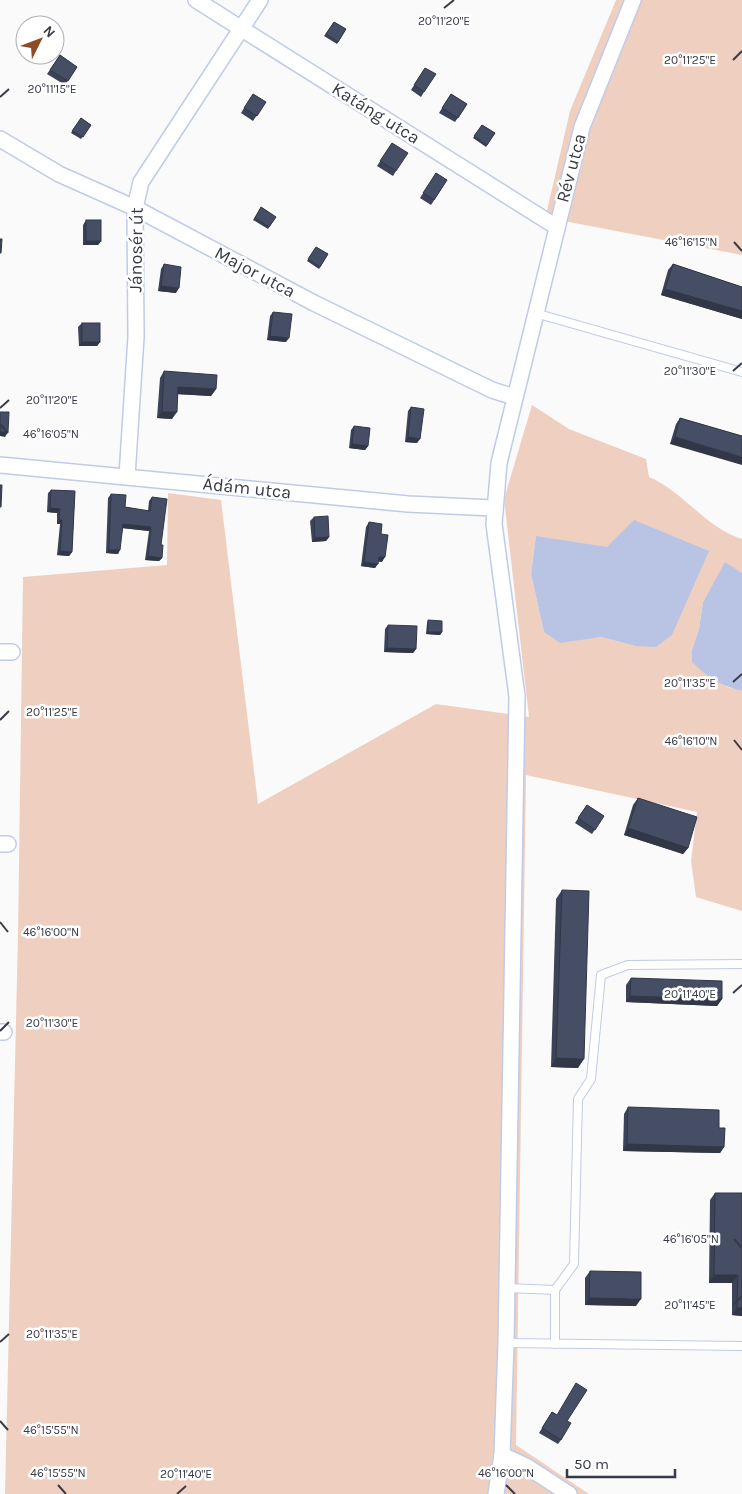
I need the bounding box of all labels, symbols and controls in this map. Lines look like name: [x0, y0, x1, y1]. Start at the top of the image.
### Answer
text: 20°11'20"E: [418, 14, 470, 28]
north arrow: [15, 15, 65, 65]
text: N: [40, 22, 59, 41]
text: 20°11'25"E: [664, 53, 716, 67]
street label: Katáng utca: [328, 77, 424, 149]
text: 20°11'15"E: [28, 82, 76, 96]
street label: Rév utca: [551, 131, 591, 205]
street label: Jánosér út: [124, 207, 148, 293]
text: 46°16'15"N: [665, 235, 717, 249]
street label: Major utca: [211, 242, 299, 302]
text: 20°11'30"E: [664, 364, 716, 378]
text: 20°11'20"E: [26, 393, 78, 407]
text: 46°16'05"N: [23, 427, 79, 441]
street label: Ádám utca: [202, 471, 292, 504]
text: 20°11'35"E: [664, 676, 716, 690]
text: 20°11'25"E: [26, 705, 78, 719]
text: 46°16'10"N: [664, 734, 718, 748]
text: 46°16'00"N: [23, 925, 79, 939]
text: 20°11'40"E: [664, 987, 716, 1001]
text: 20°11'30"E: [26, 1016, 78, 1030]
text: 46°16'05"N: [663, 1232, 719, 1246]
text: 20°11'45"E: [664, 1298, 716, 1312]
text: 20°11'35"E: [26, 1327, 78, 1341]
text: 46°15'55"N: [23, 1423, 79, 1437]
scale bar: [567, 1446, 674, 1478]
text: 50 m: [574, 1455, 609, 1473]
text: 46°15'55"N: [30, 1466, 86, 1480]
text: 46°16'00"N: [478, 1466, 534, 1480]
text: 20°11'40"E: [160, 1467, 212, 1481]

